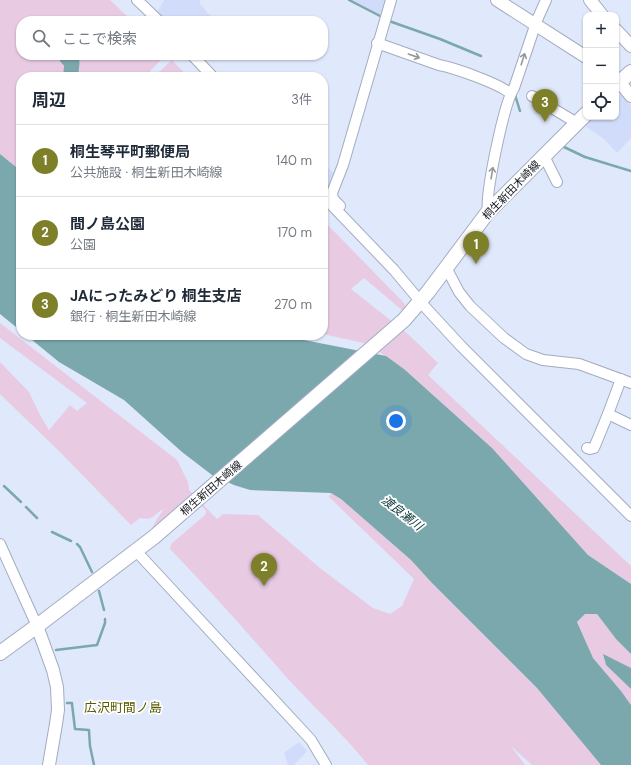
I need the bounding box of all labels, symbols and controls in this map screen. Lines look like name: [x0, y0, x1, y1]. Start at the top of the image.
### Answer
map controls: [583, 12, 619, 120]
button: +: [583, 12, 619, 48]
search box: [16, 16, 328, 60]
icon: search: [30, 27, 52, 49]
text: ここで検索: [62, 29, 137, 49]
button: −: [583, 48, 619, 84]
one-way arrow: [408, 53, 421, 60]
one-way arrow: [520, 54, 528, 66]
button: locate: [583, 84, 619, 120]
text: 周辺: [32, 89, 66, 111]
pin: 3: [532, 89, 558, 122]
text: 3件: [291, 91, 312, 108]
text: 桐生琴平町郵便局: [70, 142, 190, 162]
text: 1: [43, 152, 47, 169]
text: 140 m: [276, 152, 312, 169]
street label: 桐生新田木崎線: [479, 157, 543, 223]
text: 公共施設 · 桐生新田木崎線: [70, 164, 223, 181]
one-way arrow: [488, 167, 496, 180]
text: 間ノ島公園: [70, 214, 145, 234]
text: 2: [41, 224, 49, 241]
text: 170 m: [277, 224, 312, 241]
pin: 1: [463, 231, 489, 264]
text: 公園: [70, 236, 96, 253]
text: JAにったみどり 桐生支店: [70, 286, 242, 306]
text: 3: [41, 296, 49, 313]
text: 270 m: [274, 296, 312, 313]
text: 銀行 · 桐生新田木崎線: [70, 308, 197, 325]
your location: [386, 411, 406, 431]
street label: 桐生新田木崎線: [177, 457, 245, 519]
water label: 渡良瀬川: [378, 492, 427, 535]
pin: 2: [251, 553, 277, 586]
district label: 広沢町間ノ島: [84, 699, 162, 716]

